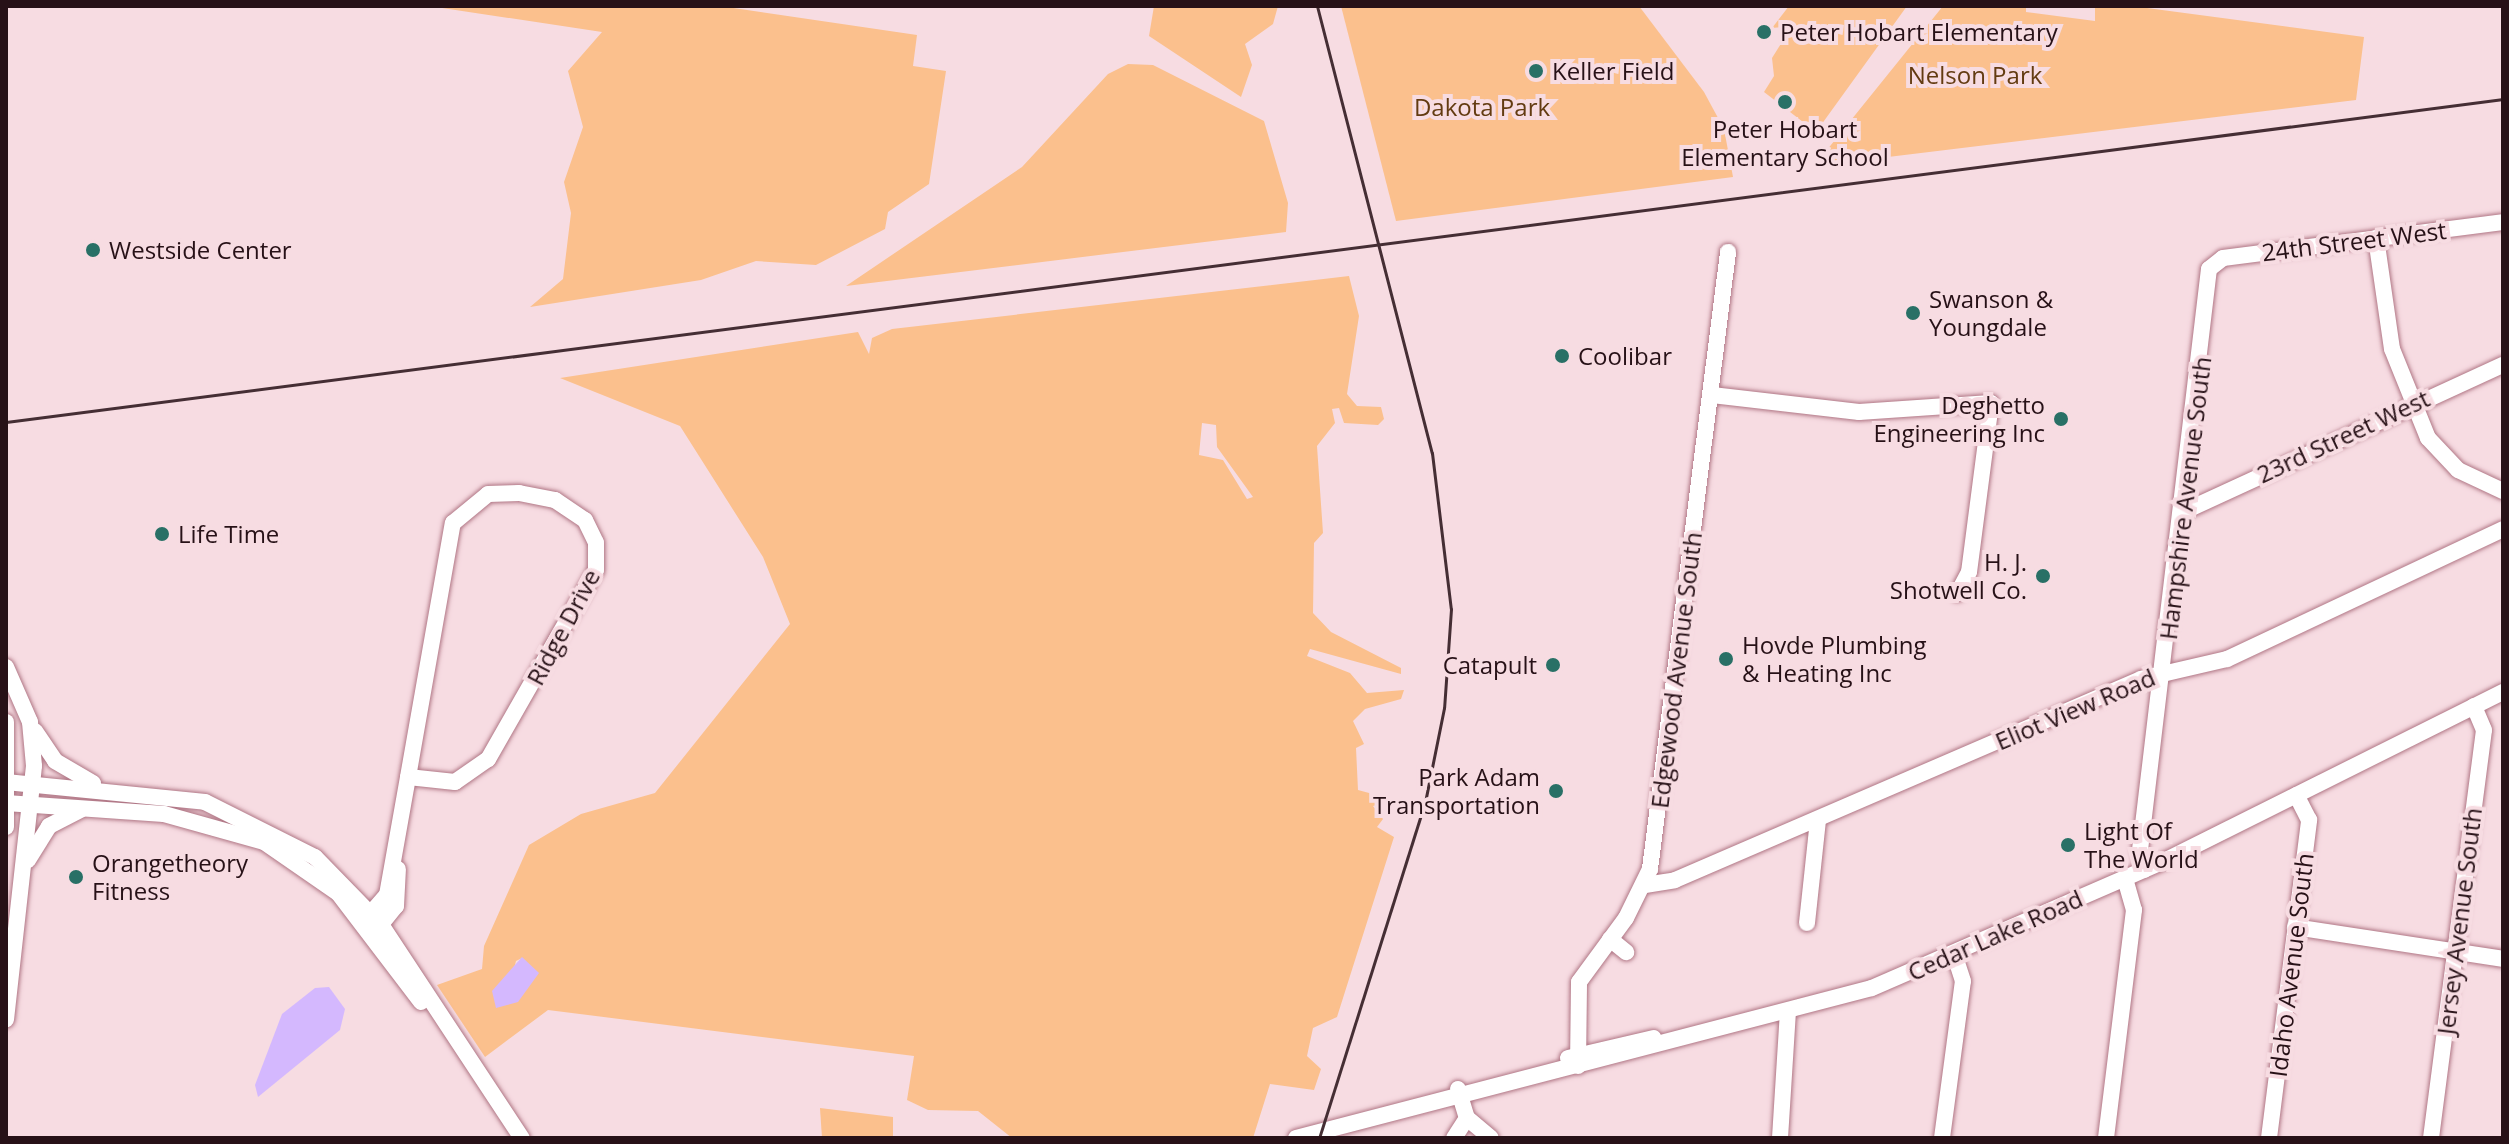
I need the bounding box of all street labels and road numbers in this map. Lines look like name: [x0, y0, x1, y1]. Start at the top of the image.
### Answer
street label: 24th Street West: [2260, 215, 2448, 267]
street label: Hampshire Avenue South: [2153, 355, 2217, 641]
street label: 23rd Street West: [2252, 383, 2434, 489]
street label: Edgewood Avenue South: [1645, 530, 1707, 810]
street label: Ridge Drive: [520, 564, 606, 690]
street label: Eliot View Road: [1991, 662, 2159, 756]
street label: Jersey Avenue South: [2431, 806, 2487, 1036]
street label: Idaho Avenue South: [2263, 851, 2319, 1079]
street label: Cedar Lake Road: [1903, 884, 2087, 986]

